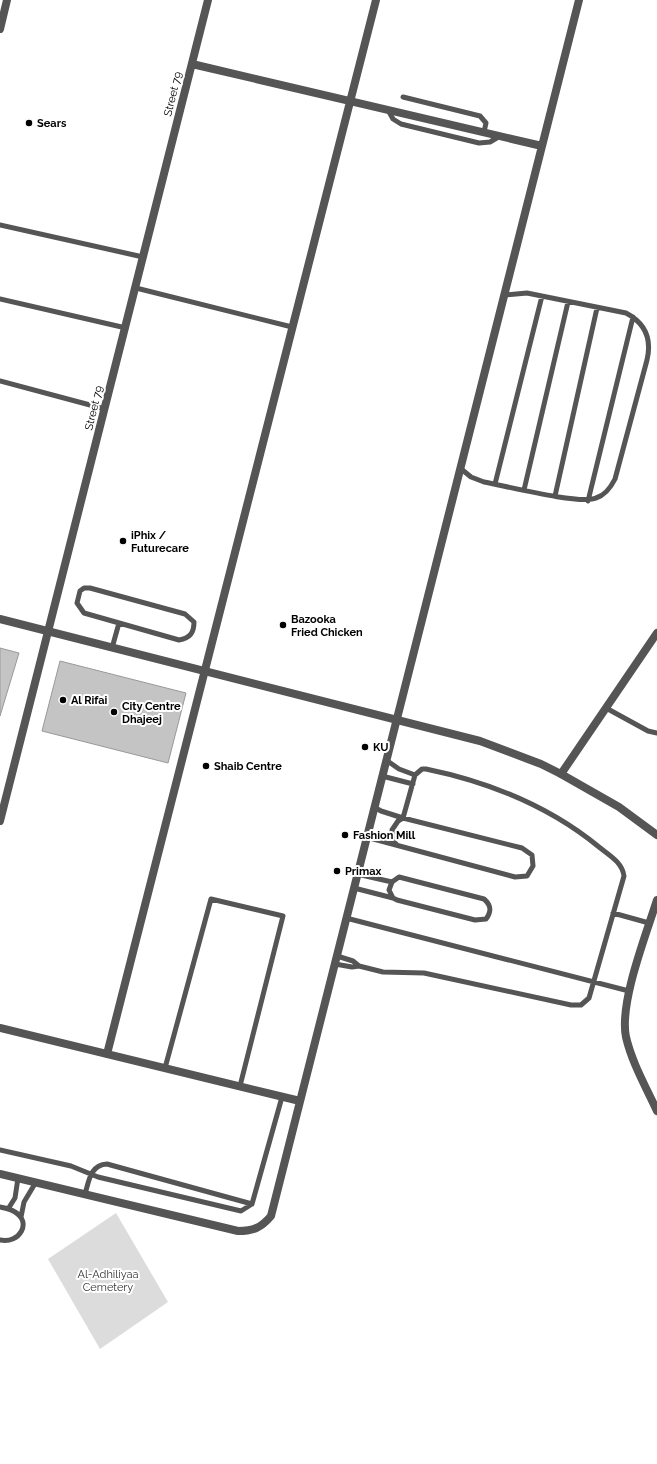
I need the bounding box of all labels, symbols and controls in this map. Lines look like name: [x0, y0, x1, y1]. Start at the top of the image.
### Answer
street label: Street 79: [161, 70, 185, 118]
place label: Sears: [37, 117, 67, 130]
marker: Sears: [24, 118, 34, 128]
street label: Street 79: [82, 384, 106, 432]
place label: iPhix / Futurecare: [131, 529, 189, 555]
marker: iPhix / Futurecare: [118, 536, 128, 546]
place label: Bazooka Fried Chicken: [291, 613, 363, 639]
marker: Bazooka Fried Chicken: [278, 620, 288, 630]
place label: Al Rifai: [71, 694, 108, 707]
marker: Al Rifai: [58, 695, 68, 705]
place label: City Centre Dhajeej: [122, 700, 181, 726]
marker: City Centre Dhajeej: [109, 707, 119, 717]
place label: KU: [373, 741, 389, 754]
marker: KU: [360, 742, 370, 752]
place label: Shaib Centre: [214, 760, 282, 773]
marker: Shaib Centre: [201, 761, 211, 771]
place label: Fashion Mill: [353, 829, 416, 842]
marker: Fashion Mill: [340, 830, 350, 840]
place label: Primax: [345, 865, 381, 878]
marker: Primax: [332, 866, 342, 876]
park label: Al-Adhiliyaa Cemetery: [78, 1268, 138, 1294]

